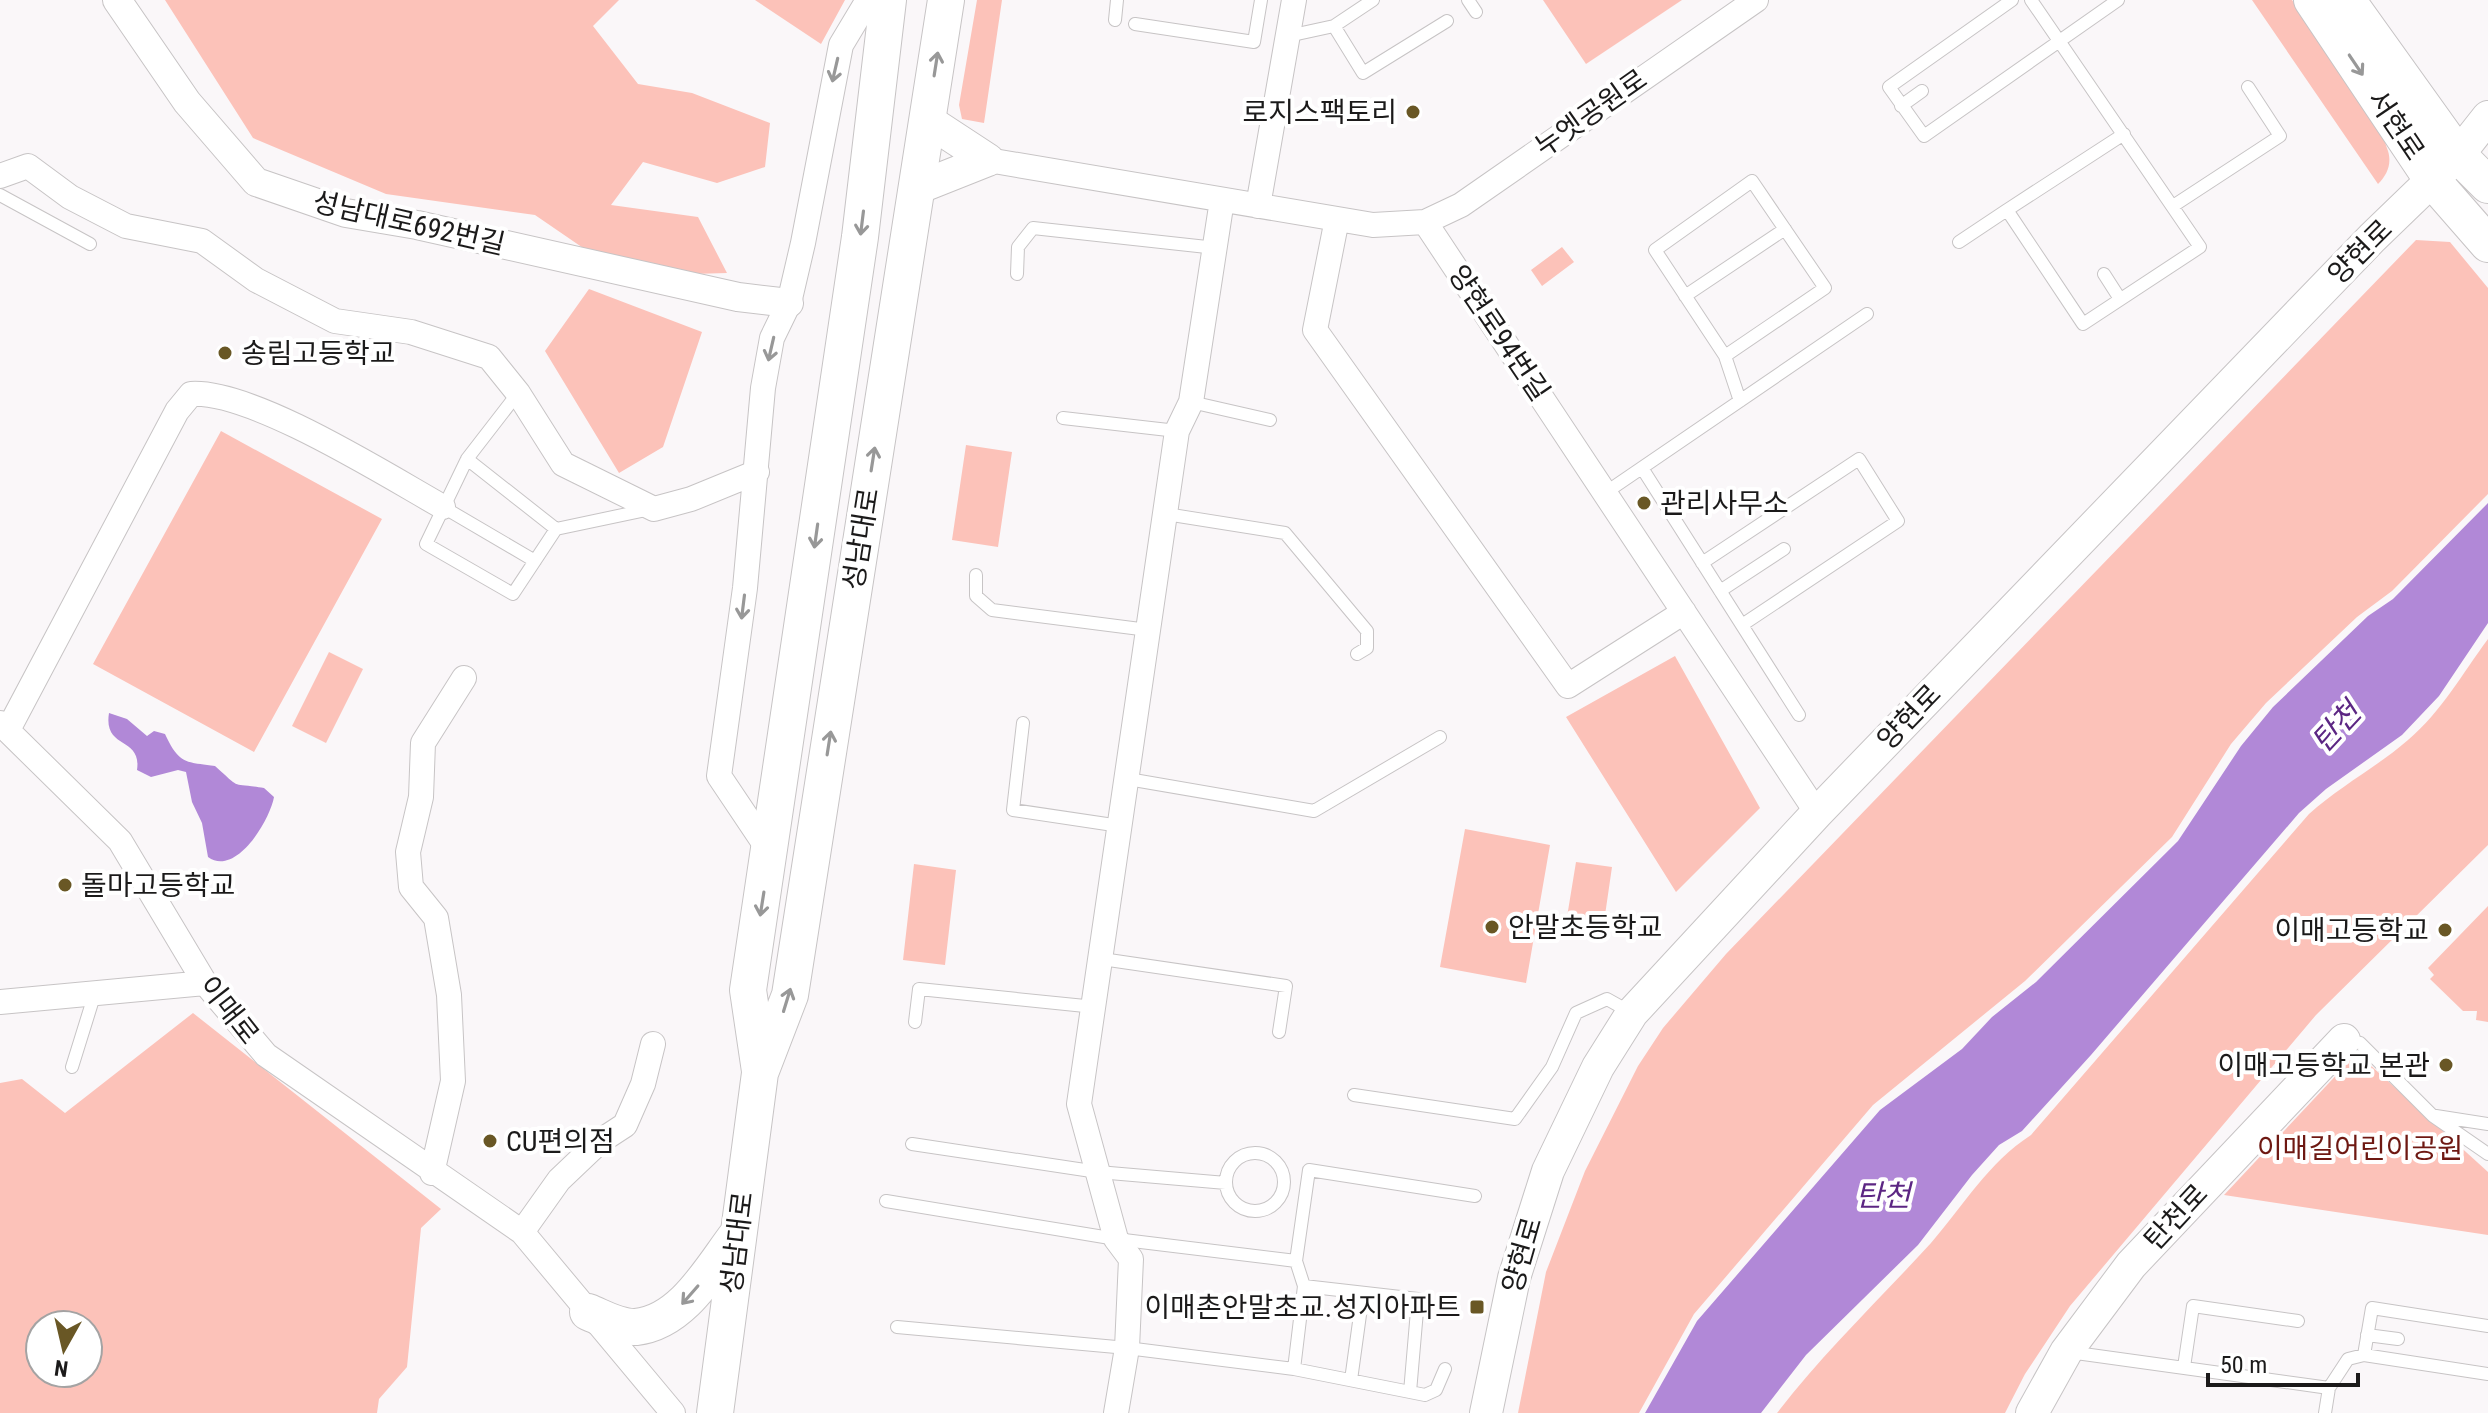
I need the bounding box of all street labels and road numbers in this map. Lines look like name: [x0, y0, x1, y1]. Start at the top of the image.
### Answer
street label: 누엣공원로: [1529, 63, 1653, 163]
street label: 서현로: [2361, 84, 2431, 166]
street label: 성남대로692번길: [310, 185, 508, 261]
street label: 양현로: [2321, 213, 2399, 291]
street label: 양현로94번길: [1442, 259, 1556, 407]
street label: 성남대로: [837, 486, 885, 592]
street label: 양현로: [1870, 678, 1948, 756]
street label: 이매로: [192, 969, 266, 1051]
street label: 탄천로: [2138, 1177, 2214, 1257]
street label: 성남대로: [714, 1190, 760, 1296]
street label: 양현로: [1495, 1213, 1549, 1297]

